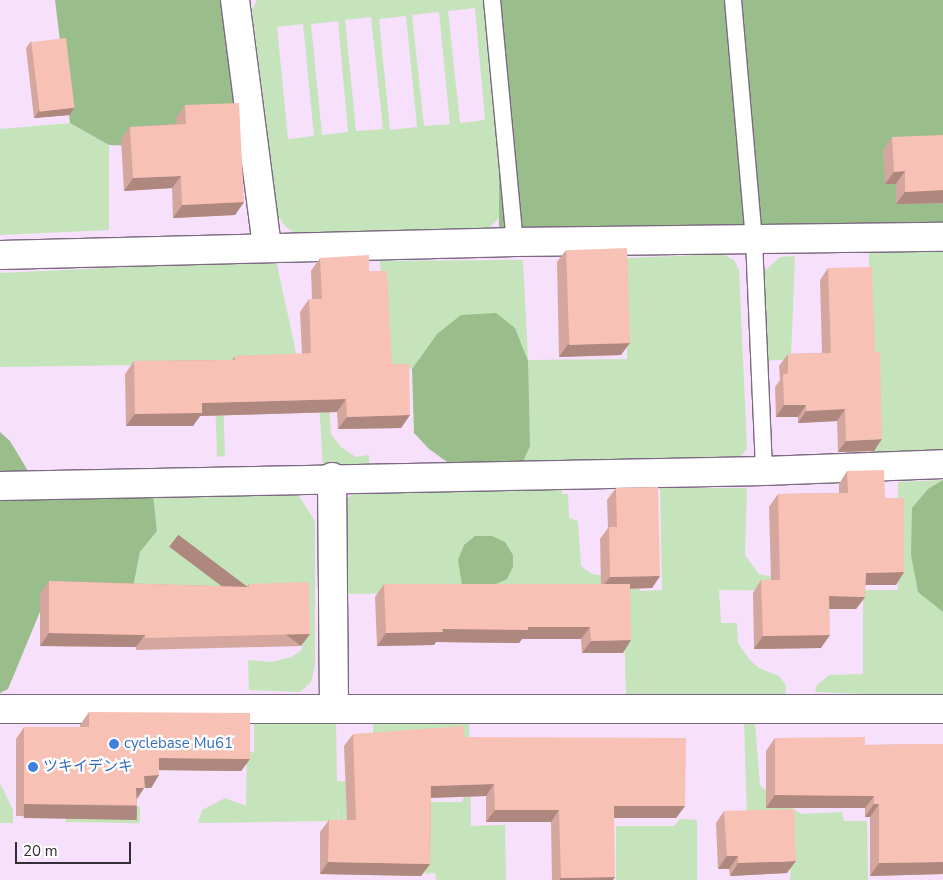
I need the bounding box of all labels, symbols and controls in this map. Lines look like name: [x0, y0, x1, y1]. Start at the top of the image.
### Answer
place label: cyclebase Mu61: [124, 735, 233, 753]
marker: cyclebase Mu61: [108, 738, 120, 750]
place label: ツキイデンキ: [43, 758, 133, 776]
marker: ツキイデンキ: [27, 761, 39, 773]
scale bar: [18, 832, 134, 864]
text: 20 m: [23, 841, 58, 861]

